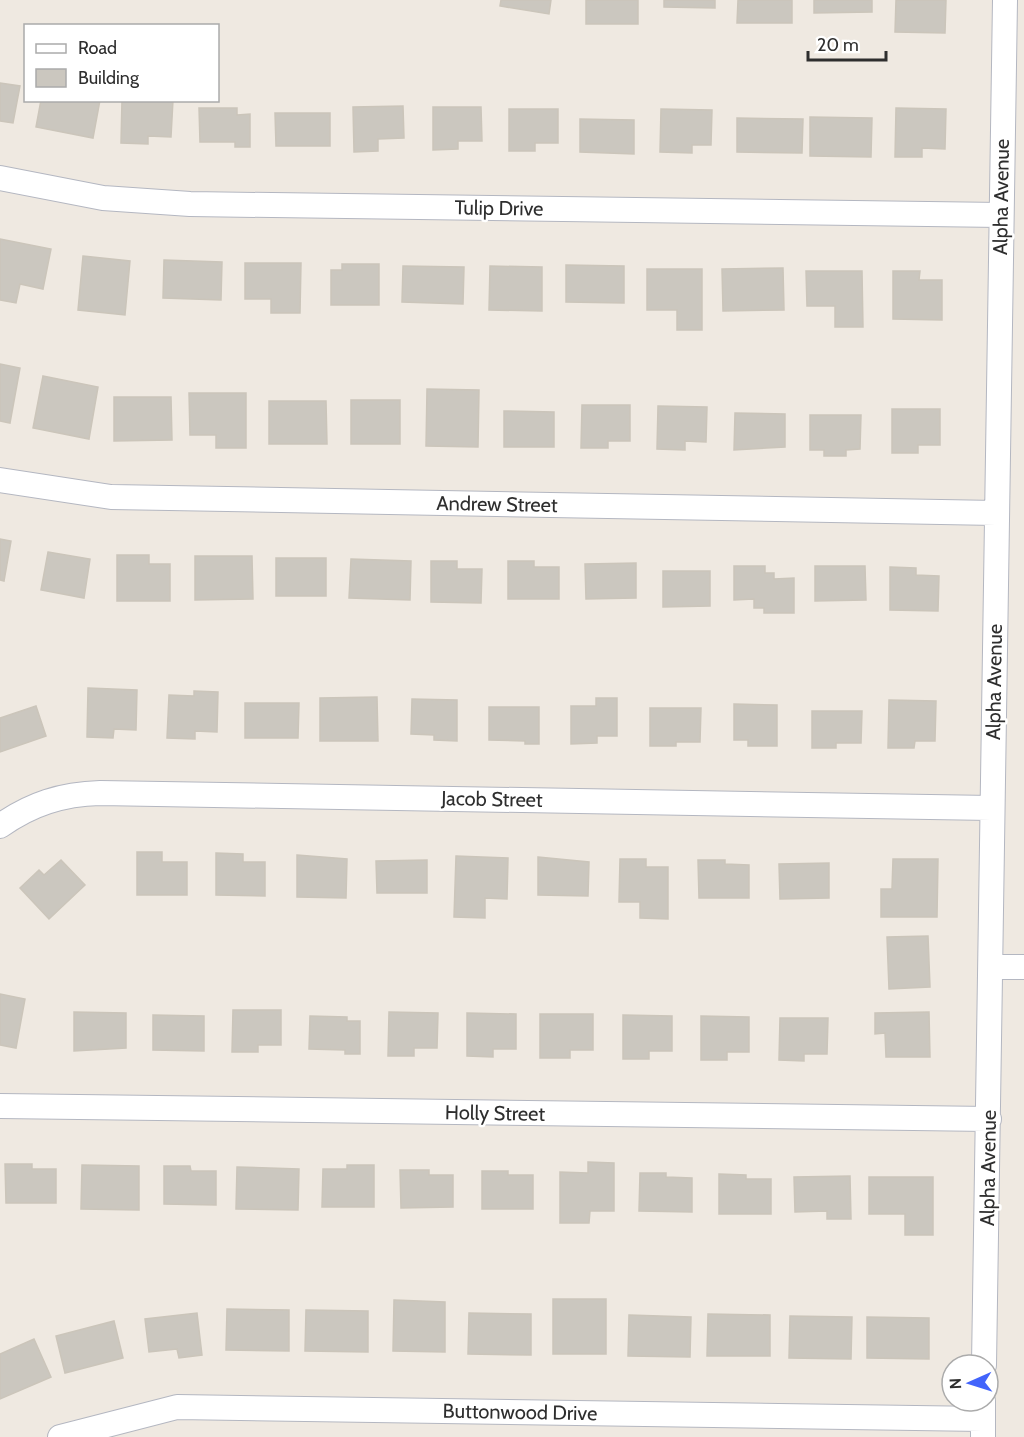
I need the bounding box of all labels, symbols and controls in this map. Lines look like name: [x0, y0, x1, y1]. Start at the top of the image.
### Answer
legend: [24, 24, 219, 102]
scale bar: [808, 24, 886, 62]
text: 20 m: [817, 34, 859, 56]
text: Road: [78, 37, 117, 59]
text: Building: [78, 67, 140, 89]
street label: Alpha Avenue: [988, 139, 1014, 255]
street label: Tulip Drive: [454, 195, 544, 221]
street label: Andrew Street: [436, 491, 558, 517]
street label: Alpha Avenue: [981, 624, 1007, 740]
street label: Jacob Street: [440, 786, 543, 812]
street label: Holly Street: [445, 1100, 546, 1126]
street label: Alpha Avenue: [975, 1110, 1001, 1226]
north arrow: [940, 1353, 1000, 1413]
text: N: [946, 1378, 965, 1390]
street label: Buttonwood Drive: [442, 1399, 598, 1425]

